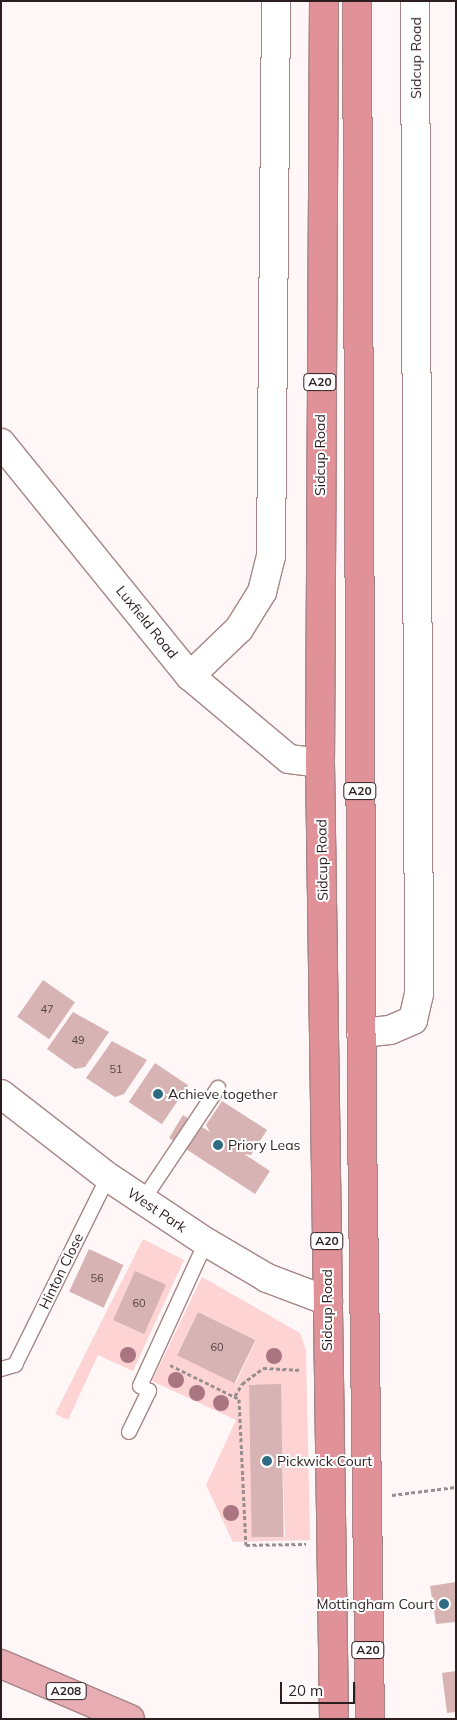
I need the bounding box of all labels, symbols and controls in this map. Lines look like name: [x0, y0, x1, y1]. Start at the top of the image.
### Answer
street label: Sidcup Road: [408, 17, 424, 99]
road number: A20: [302, 372, 338, 392]
street label: Sidcup Road: [312, 414, 328, 496]
street label: Luxfield Road: [113, 582, 181, 662]
road number: A20: [342, 781, 378, 800]
street label: Sidcup Road: [313, 819, 331, 901]
house number: 47: [40, 1002, 54, 1016]
house number: 49: [71, 1033, 85, 1047]
house number: 51: [109, 1062, 123, 1076]
place label: Achieve together: [168, 1086, 277, 1102]
marker: Achieve together: [152, 1088, 164, 1100]
place label: Priory Leas: [228, 1137, 300, 1153]
marker: Priory Leas: [212, 1139, 224, 1151]
street label: West Park: [124, 1184, 190, 1236]
street label: Hinton Close: [35, 1230, 87, 1312]
road number: A20: [310, 1232, 344, 1250]
street label: Sidcup Road: [319, 1269, 335, 1351]
house number: 56: [90, 1271, 104, 1285]
house number: 60: [132, 1296, 146, 1310]
house number: 60: [210, 1340, 224, 1354]
place label: Pickwick Court: [277, 1453, 372, 1469]
marker: Pickwick Court: [261, 1455, 273, 1467]
place label: Mottingham Court: [316, 1596, 434, 1612]
marker: Mottingham Court: [438, 1598, 450, 1610]
road number: A20: [350, 1640, 386, 1660]
scale bar: [282, 1672, 357, 1704]
text: 20 m: [288, 1681, 323, 1700]
road number: A208: [45, 1682, 87, 1700]

